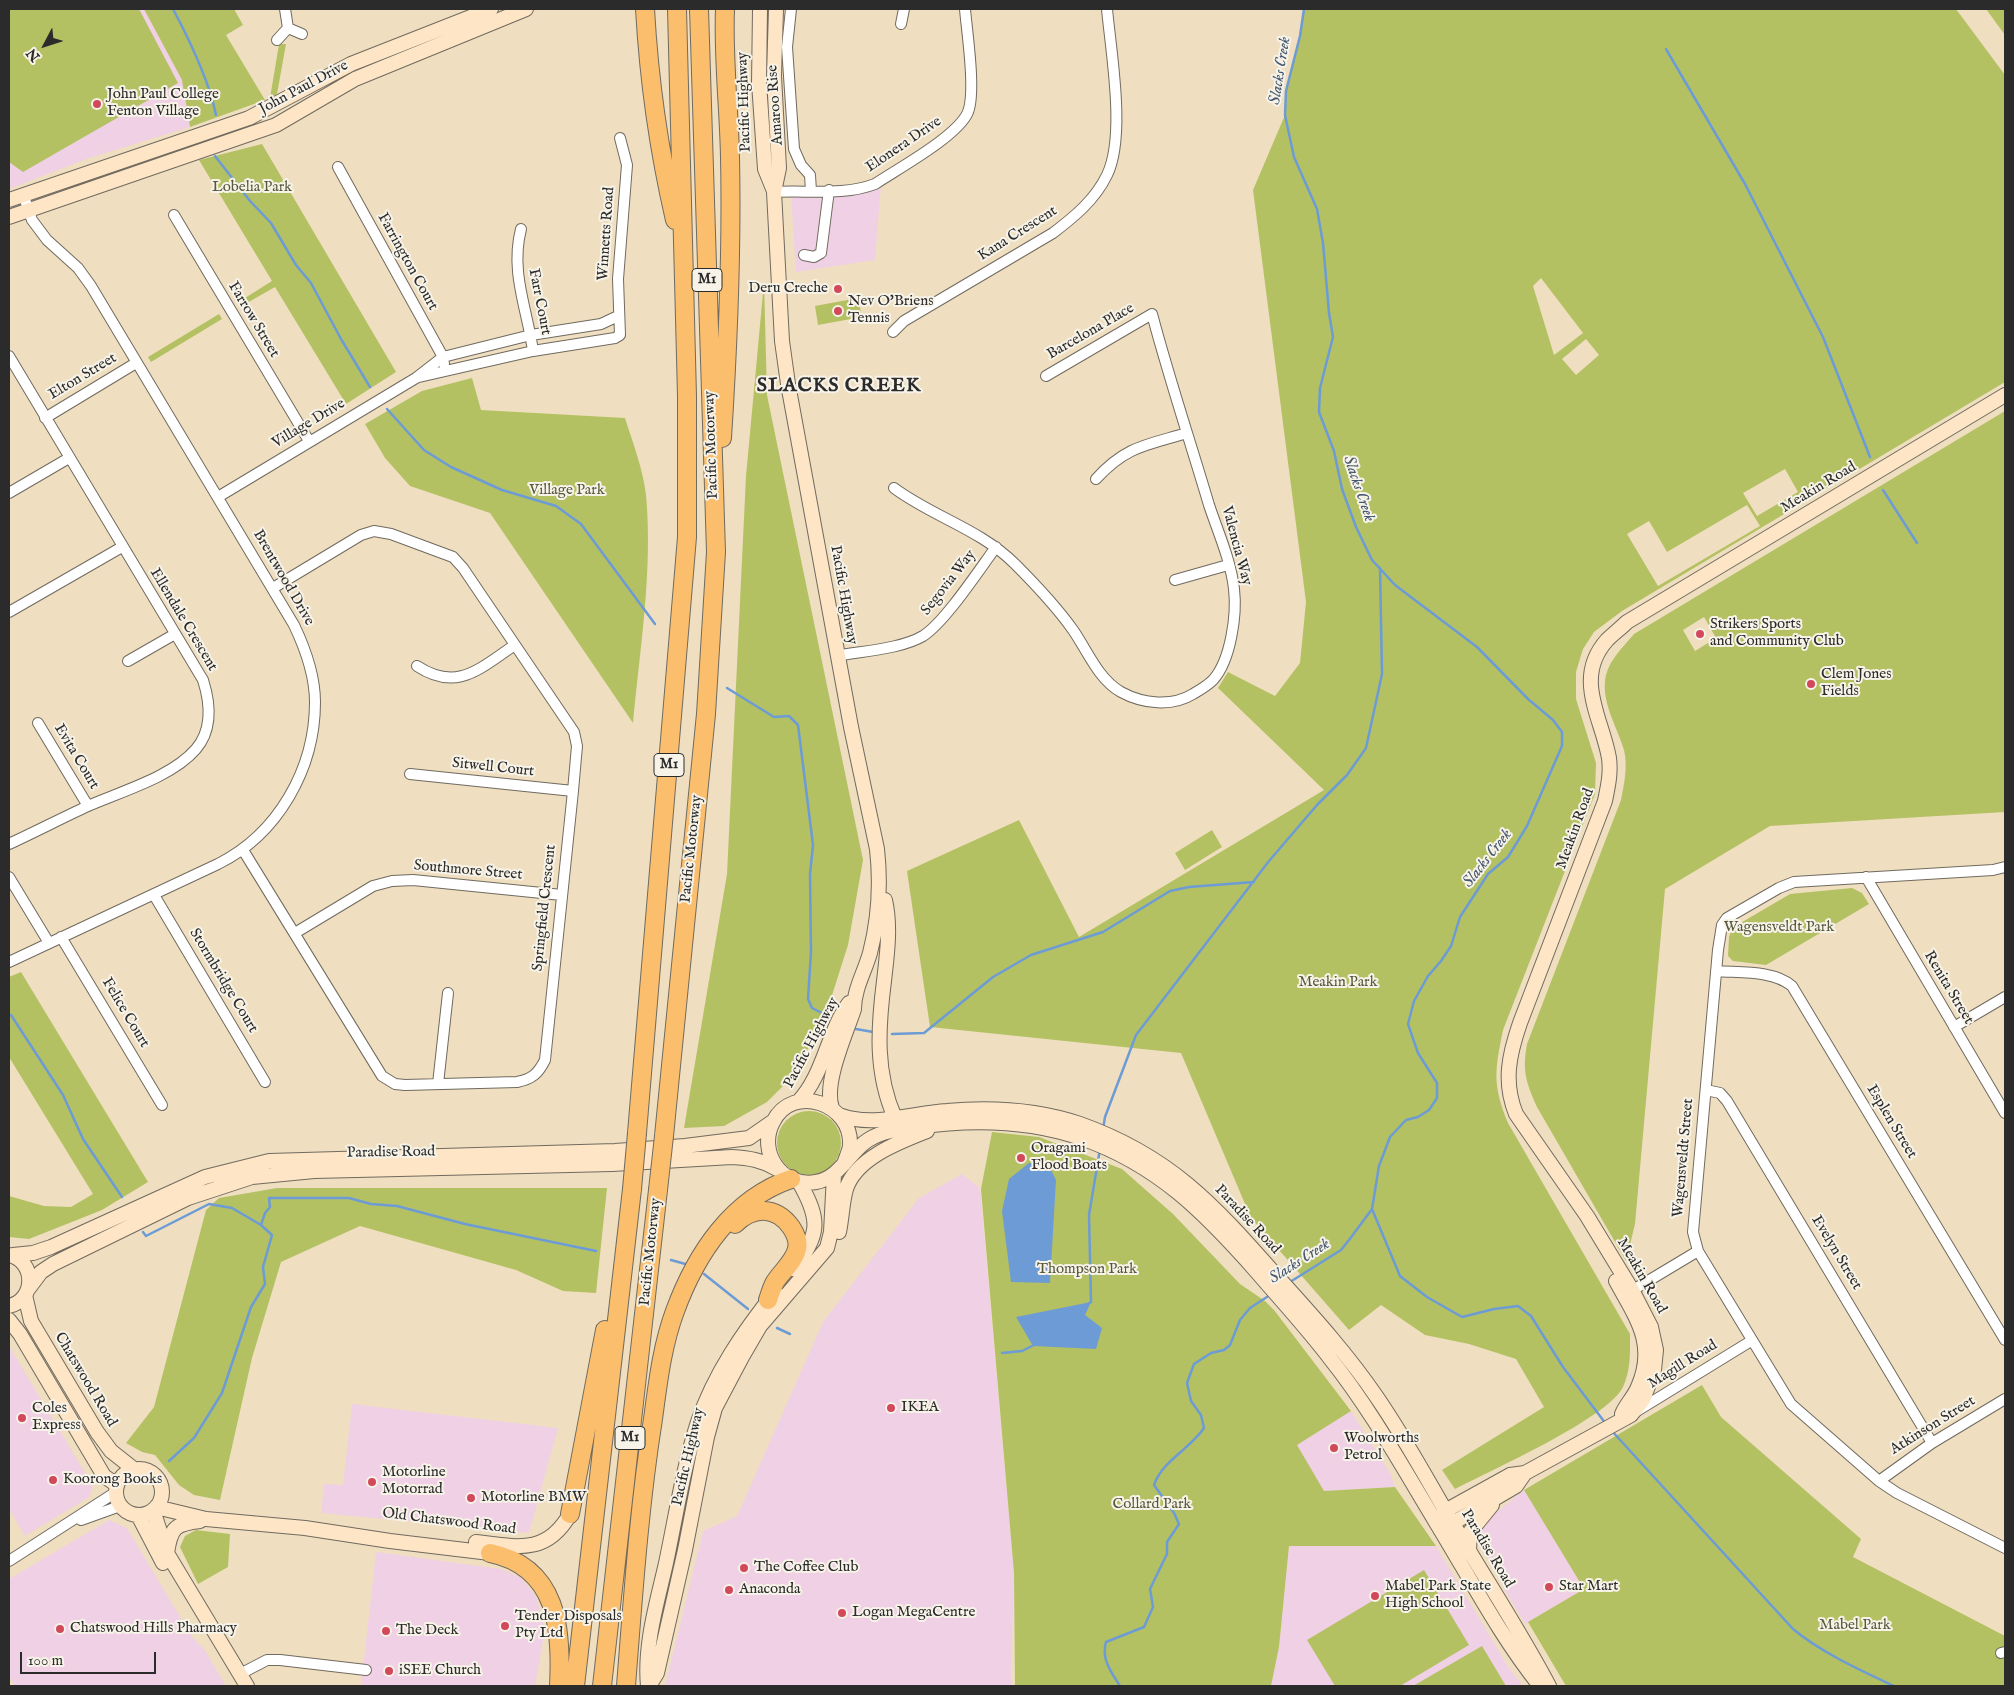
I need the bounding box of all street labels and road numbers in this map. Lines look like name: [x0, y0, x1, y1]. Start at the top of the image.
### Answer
street label: Pacific Highway: [734, 52, 756, 152]
street label: John Paul Drive: [256, 57, 352, 119]
street label: Amaroo Rise: [764, 64, 788, 146]
street label: Elonera Drive: [863, 113, 945, 177]
street label: Winnetts Road: [595, 187, 619, 281]
street label: Kana Crescent: [975, 203, 1061, 265]
street label: Farrington Court: [373, 210, 441, 314]
street label: Farr Court: [524, 267, 554, 337]
road number: M1: [692, 268, 722, 292]
street label: Farrow Street: [223, 279, 283, 361]
street label: Barcelona Place: [1044, 300, 1138, 364]
street label: Elton Street: [46, 350, 120, 404]
street label: Pacific Motorway: [701, 391, 723, 499]
street label: Village Drive: [269, 395, 349, 453]
street label: Meakin Road: [1778, 459, 1860, 517]
street label: Valencia Way: [1217, 504, 1255, 588]
street label: Brentwood Drive: [248, 527, 318, 629]
street label: Pacific Highway: [825, 544, 861, 646]
street label: Segovia Way: [918, 547, 980, 619]
street label: Ellendale Crescent: [145, 565, 221, 675]
street label: Evita Court: [49, 721, 103, 793]
road number: M1: [654, 754, 684, 776]
street label: Sitwell Court: [451, 755, 535, 781]
street label: Meakin Road: [1553, 786, 1599, 872]
street label: Pacific Motorway: [677, 794, 707, 904]
street label: Springfield Crescent: [529, 844, 561, 972]
street label: Southmore Street: [413, 857, 523, 885]
street label: Stormbridge Court: [185, 925, 261, 1037]
street label: Renita Street: [1919, 948, 1977, 1028]
street label: Felice Court: [97, 975, 153, 1051]
street label: Pacific Highway: [781, 994, 843, 1092]
street label: Esplen Street: [1862, 1082, 1920, 1162]
street label: Wagensveldt Street: [1670, 1098, 1698, 1218]
street label: Paradise Road: [347, 1143, 435, 1163]
street label: Paradise Road: [1210, 1182, 1284, 1258]
street label: Pacific Motorway: [636, 1197, 666, 1307]
street label: Evelyn Street: [1807, 1213, 1865, 1293]
street label: Meakin Road: [1612, 1235, 1670, 1317]
street label: Chatswood Road: [50, 1330, 120, 1430]
street label: Magill Road: [1645, 1337, 1721, 1393]
street label: Atkinson Street: [1887, 1393, 1979, 1459]
street label: Pacific Highway: [669, 1406, 709, 1508]
road number: M1: [615, 1426, 645, 1450]
street label: Old Chatswood Road: [381, 1505, 517, 1539]
street label: Paradise Road: [1457, 1506, 1517, 1592]

